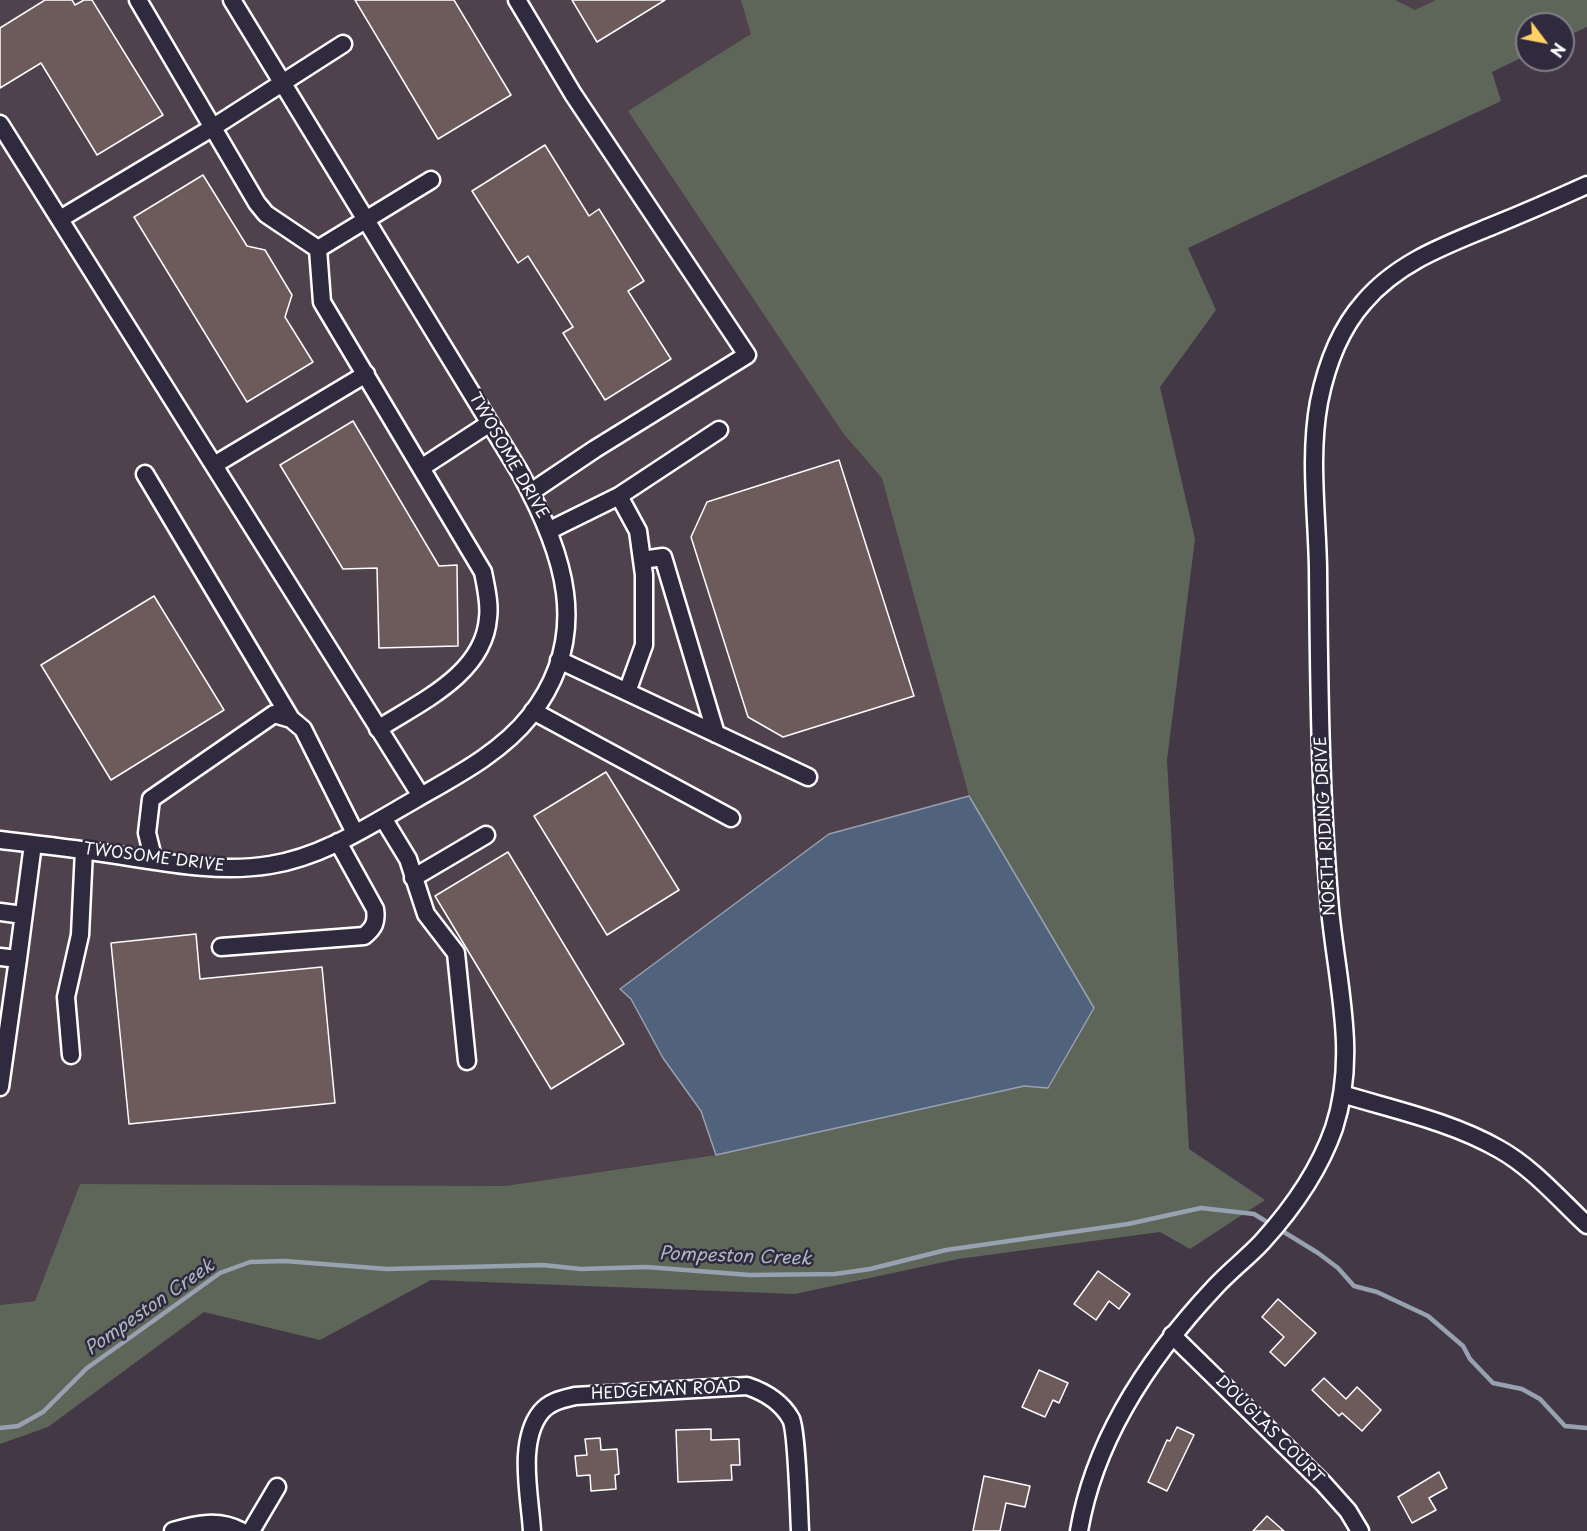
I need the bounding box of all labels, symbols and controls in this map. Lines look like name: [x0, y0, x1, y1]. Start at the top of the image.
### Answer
north arrow: [1515, 12, 1575, 72]
text: N: [1545, 39, 1572, 62]
street label: TWOSOME DRIVE: [464, 390, 552, 522]
street label: NORTH RIDING DRIVE: [1312, 736, 1340, 916]
street label: TWOSOME DRIVE: [82, 840, 226, 876]
water label: Pompeston Creek: [658, 1244, 812, 1270]
water label: Pompeston Creek: [81, 1255, 219, 1361]
street label: DOUGLAS COURT: [1211, 1372, 1327, 1488]
street label: HEDGEMAN ROAD: [590, 1377, 742, 1405]

